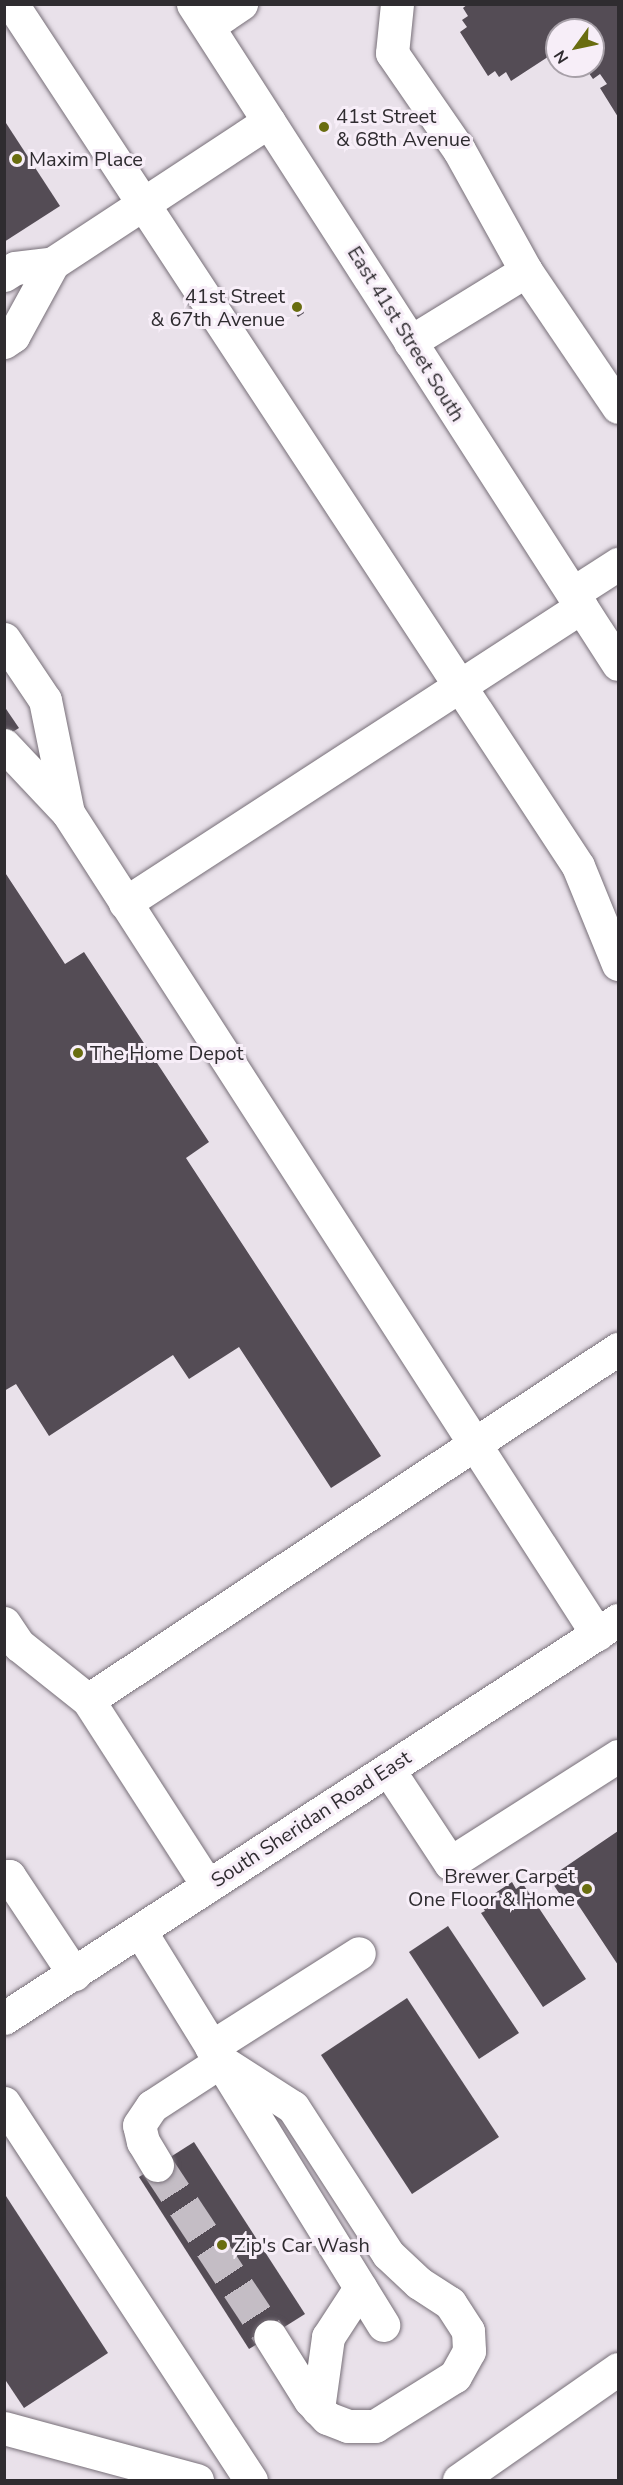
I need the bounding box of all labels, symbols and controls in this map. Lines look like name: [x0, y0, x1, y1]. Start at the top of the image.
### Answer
north arrow: [545, 18, 605, 78]
text: N: [549, 46, 574, 68]
place label: 41st Street & 68th Avenue: [336, 104, 471, 151]
marker: 41st Street & 68th Avenue: [317, 120, 331, 134]
place label: Maxim Place: [29, 147, 143, 171]
marker: Maxim Place: [10, 152, 24, 166]
street label: East 41st Street South: [342, 242, 470, 426]
place label: 41st Street & 67th Avenue: [150, 284, 285, 331]
marker: 41st Street & 67th Avenue: [290, 300, 304, 314]
place label: The Home Depot: [90, 1041, 244, 1065]
marker: The Home Depot: [71, 1046, 85, 1060]
street label: South Sheridan Road East: [207, 1745, 415, 1893]
place label: Brewer Carpet One Floor & Home: [408, 1865, 575, 1912]
marker: Brewer Carpet One Floor & Home: [580, 1882, 594, 1896]
place label: Zip's Car Wash: [234, 2233, 370, 2257]
marker: Zip's Car Wash: [215, 2238, 229, 2252]

